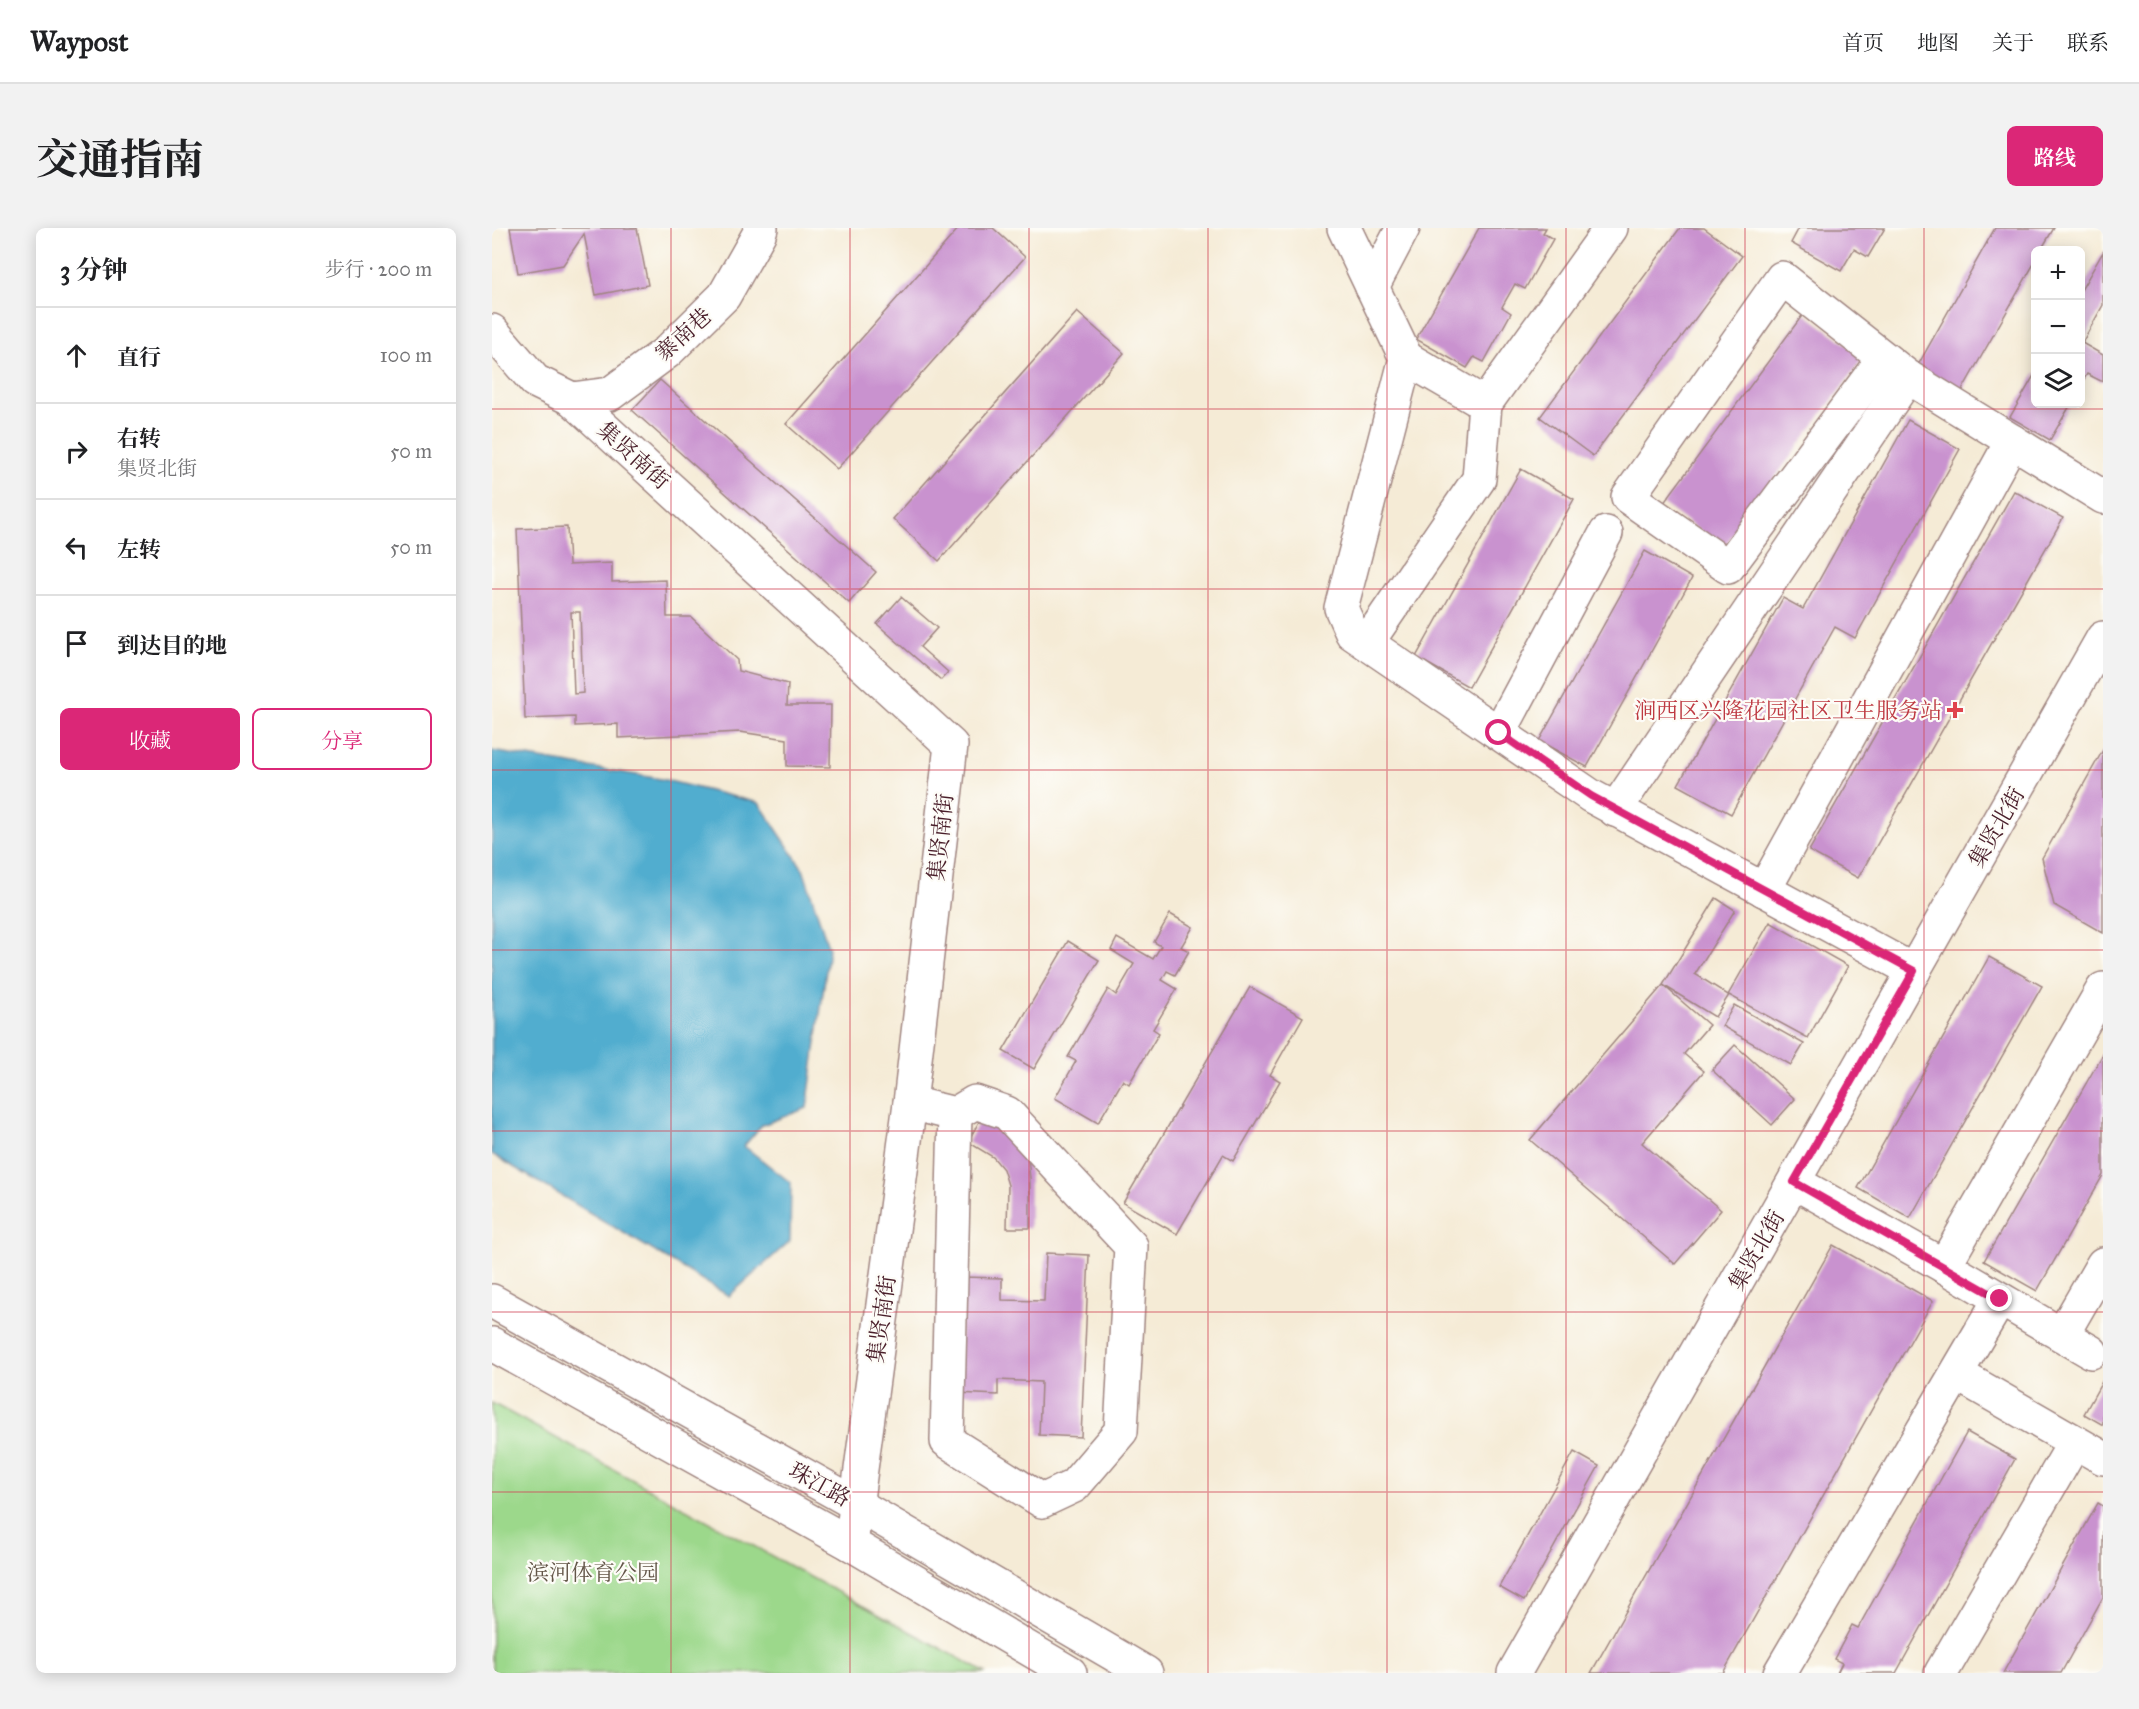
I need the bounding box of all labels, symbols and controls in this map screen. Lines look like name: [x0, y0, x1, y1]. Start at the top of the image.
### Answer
text: Waypost: [30, 24, 128, 59]
text: 首页: [1842, 30, 1884, 56]
text: 地图: [1917, 30, 1959, 56]
text: 关于: [1992, 30, 2034, 56]
text: 联系: [2067, 30, 2109, 56]
button: 路线: [2007, 126, 2103, 186]
text: 交通指南: [36, 134, 204, 186]
map controls: [2031, 246, 2085, 408]
button: +: [2031, 246, 2085, 300]
text: 3 分钟: [60, 254, 128, 286]
text: 步行 · 200 m: [325, 257, 432, 281]
button: −: [2031, 300, 2085, 354]
street label: 寨南巷: [650, 302, 717, 366]
icon: ahead: [60, 339, 93, 372]
text: 100 m: [380, 343, 432, 367]
text: 直行: [117, 344, 161, 371]
button: layers: [2031, 354, 2085, 408]
street label: 集贤南街: [592, 416, 675, 495]
text: 右转: [117, 425, 161, 452]
icon: right: [60, 435, 93, 468]
text: 50 m: [390, 439, 432, 463]
text: 集贤北街: [117, 456, 197, 480]
icon: left: [60, 531, 93, 564]
text: 50 m: [390, 535, 432, 559]
text: 左转: [117, 536, 161, 563]
icon: arrive: [60, 627, 93, 660]
text: 到达目的地: [117, 632, 227, 659]
place label: 涧西区兴隆花园社区卫生服务站: [1634, 697, 1942, 724]
marker: 涧西区兴隆花园社区卫生服务站: [1946, 701, 1964, 719]
button: 收藏: [60, 708, 240, 770]
button: 分享: [252, 708, 432, 770]
route start: [1485, 719, 1511, 745]
street label: 集贤北街: [1963, 782, 2030, 872]
street label: 集贤南街: [922, 792, 959, 882]
street label: 集贤北街: [1723, 1205, 1790, 1295]
street label: 集贤南街: [862, 1274, 901, 1365]
route end: [1986, 1285, 2012, 1311]
street label: 珠江路: [784, 1457, 855, 1512]
park label: 滨河体育公园: [527, 1559, 659, 1586]

